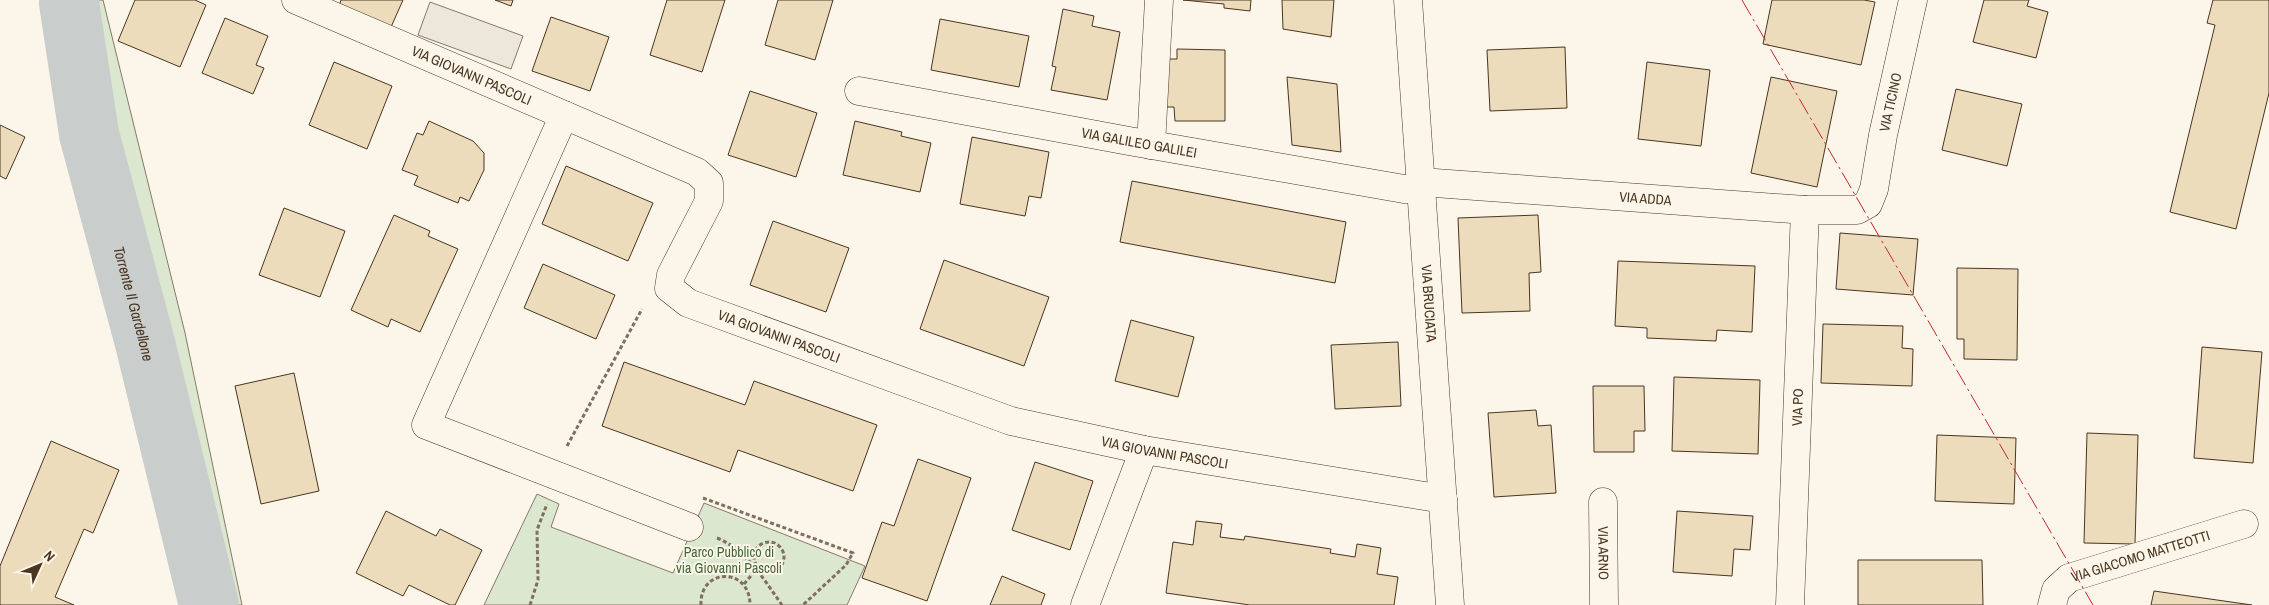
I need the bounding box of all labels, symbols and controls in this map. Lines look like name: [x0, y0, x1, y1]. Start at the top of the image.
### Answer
street label: VIA GIOVANNI PASCOLI: [409, 42, 534, 109]
street label: VIA TICINO: [1875, 71, 1906, 133]
street label: VIA GALILEO GALILEI: [1080, 123, 1198, 162]
street label: VIA ADDA: [1619, 187, 1673, 209]
water label: Torrente Il Gardellone: [109, 244, 160, 363]
street label: VIA BRUCIATA: [1417, 264, 1441, 343]
street label: VIA GIOVANNI PASCOLI: [715, 306, 842, 367]
street label: VIA PO: [1788, 388, 1807, 426]
street label: VIA GIOVANNI PASCOLI: [1100, 432, 1230, 473]
street label: VIA ARNO: [1594, 526, 1613, 580]
street label: VIA GIACOMO MATTEOTTI: [2069, 526, 2212, 586]
north arrow: [15, 540, 65, 590]
park label: Parco Pubblico di via Giovanni Pascoli: [676, 543, 782, 577]
text: N: [40, 547, 59, 565]

